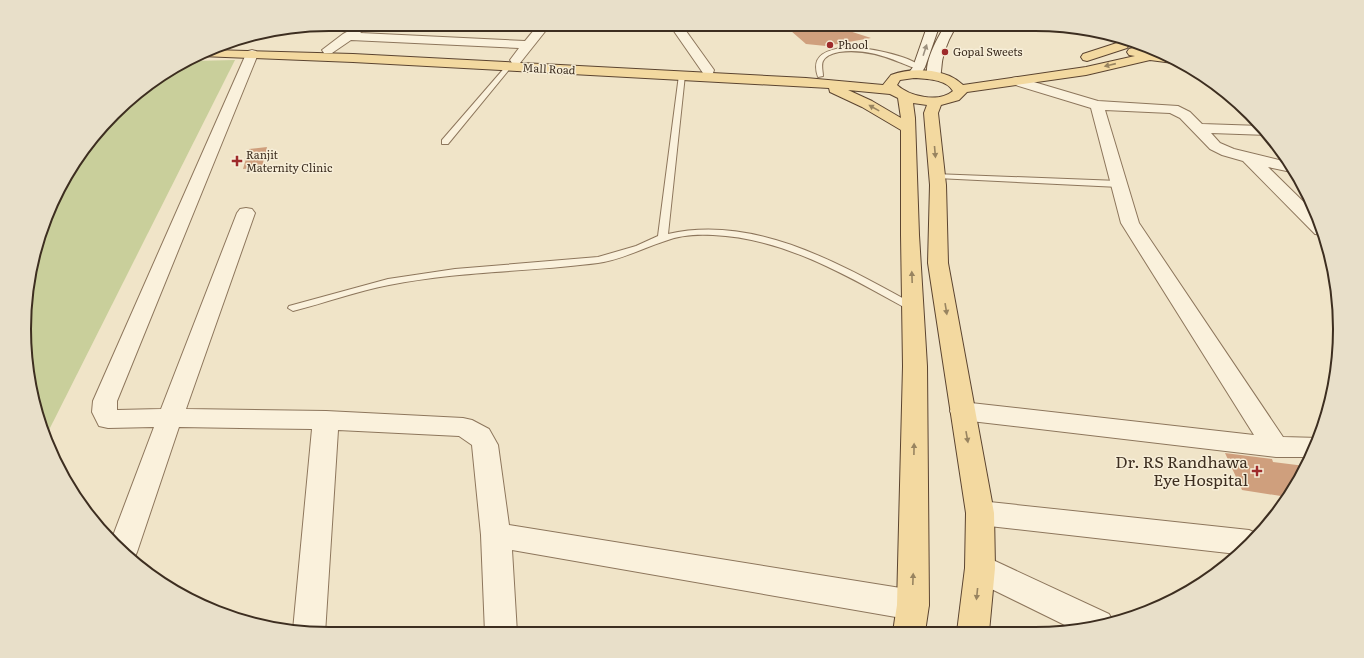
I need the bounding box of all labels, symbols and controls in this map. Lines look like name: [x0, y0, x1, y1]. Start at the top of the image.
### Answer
place label: Phool: [838, 36, 869, 52]
marker: Phool: [825, 40, 835, 50]
one-way arrow: [922, 43, 928, 55]
place label: Gopal Sweets: [953, 43, 1022, 59]
marker: Gopal Sweets: [940, 47, 950, 57]
street label: Mall Road: [522, 59, 576, 77]
one-way arrow: [1103, 63, 1116, 69]
one-way arrow: [868, 105, 880, 112]
place label: Ranjit Maternity Clinic: [246, 146, 333, 175]
one-way arrow: [932, 146, 939, 158]
marker: Ranjit Maternity Clinic: [231, 155, 243, 167]
one-way arrow: [908, 271, 915, 283]
one-way arrow: [943, 303, 949, 315]
one-way arrow: [964, 431, 970, 443]
one-way arrow: [911, 442, 917, 455]
place label: Dr. RS Randhawa Eye Hospital: [1115, 449, 1248, 491]
marker: Dr. RS Randhawa Eye Hospital: [1251, 465, 1263, 477]
one-way arrow: [910, 572, 916, 585]
one-way arrow: [973, 588, 980, 600]

